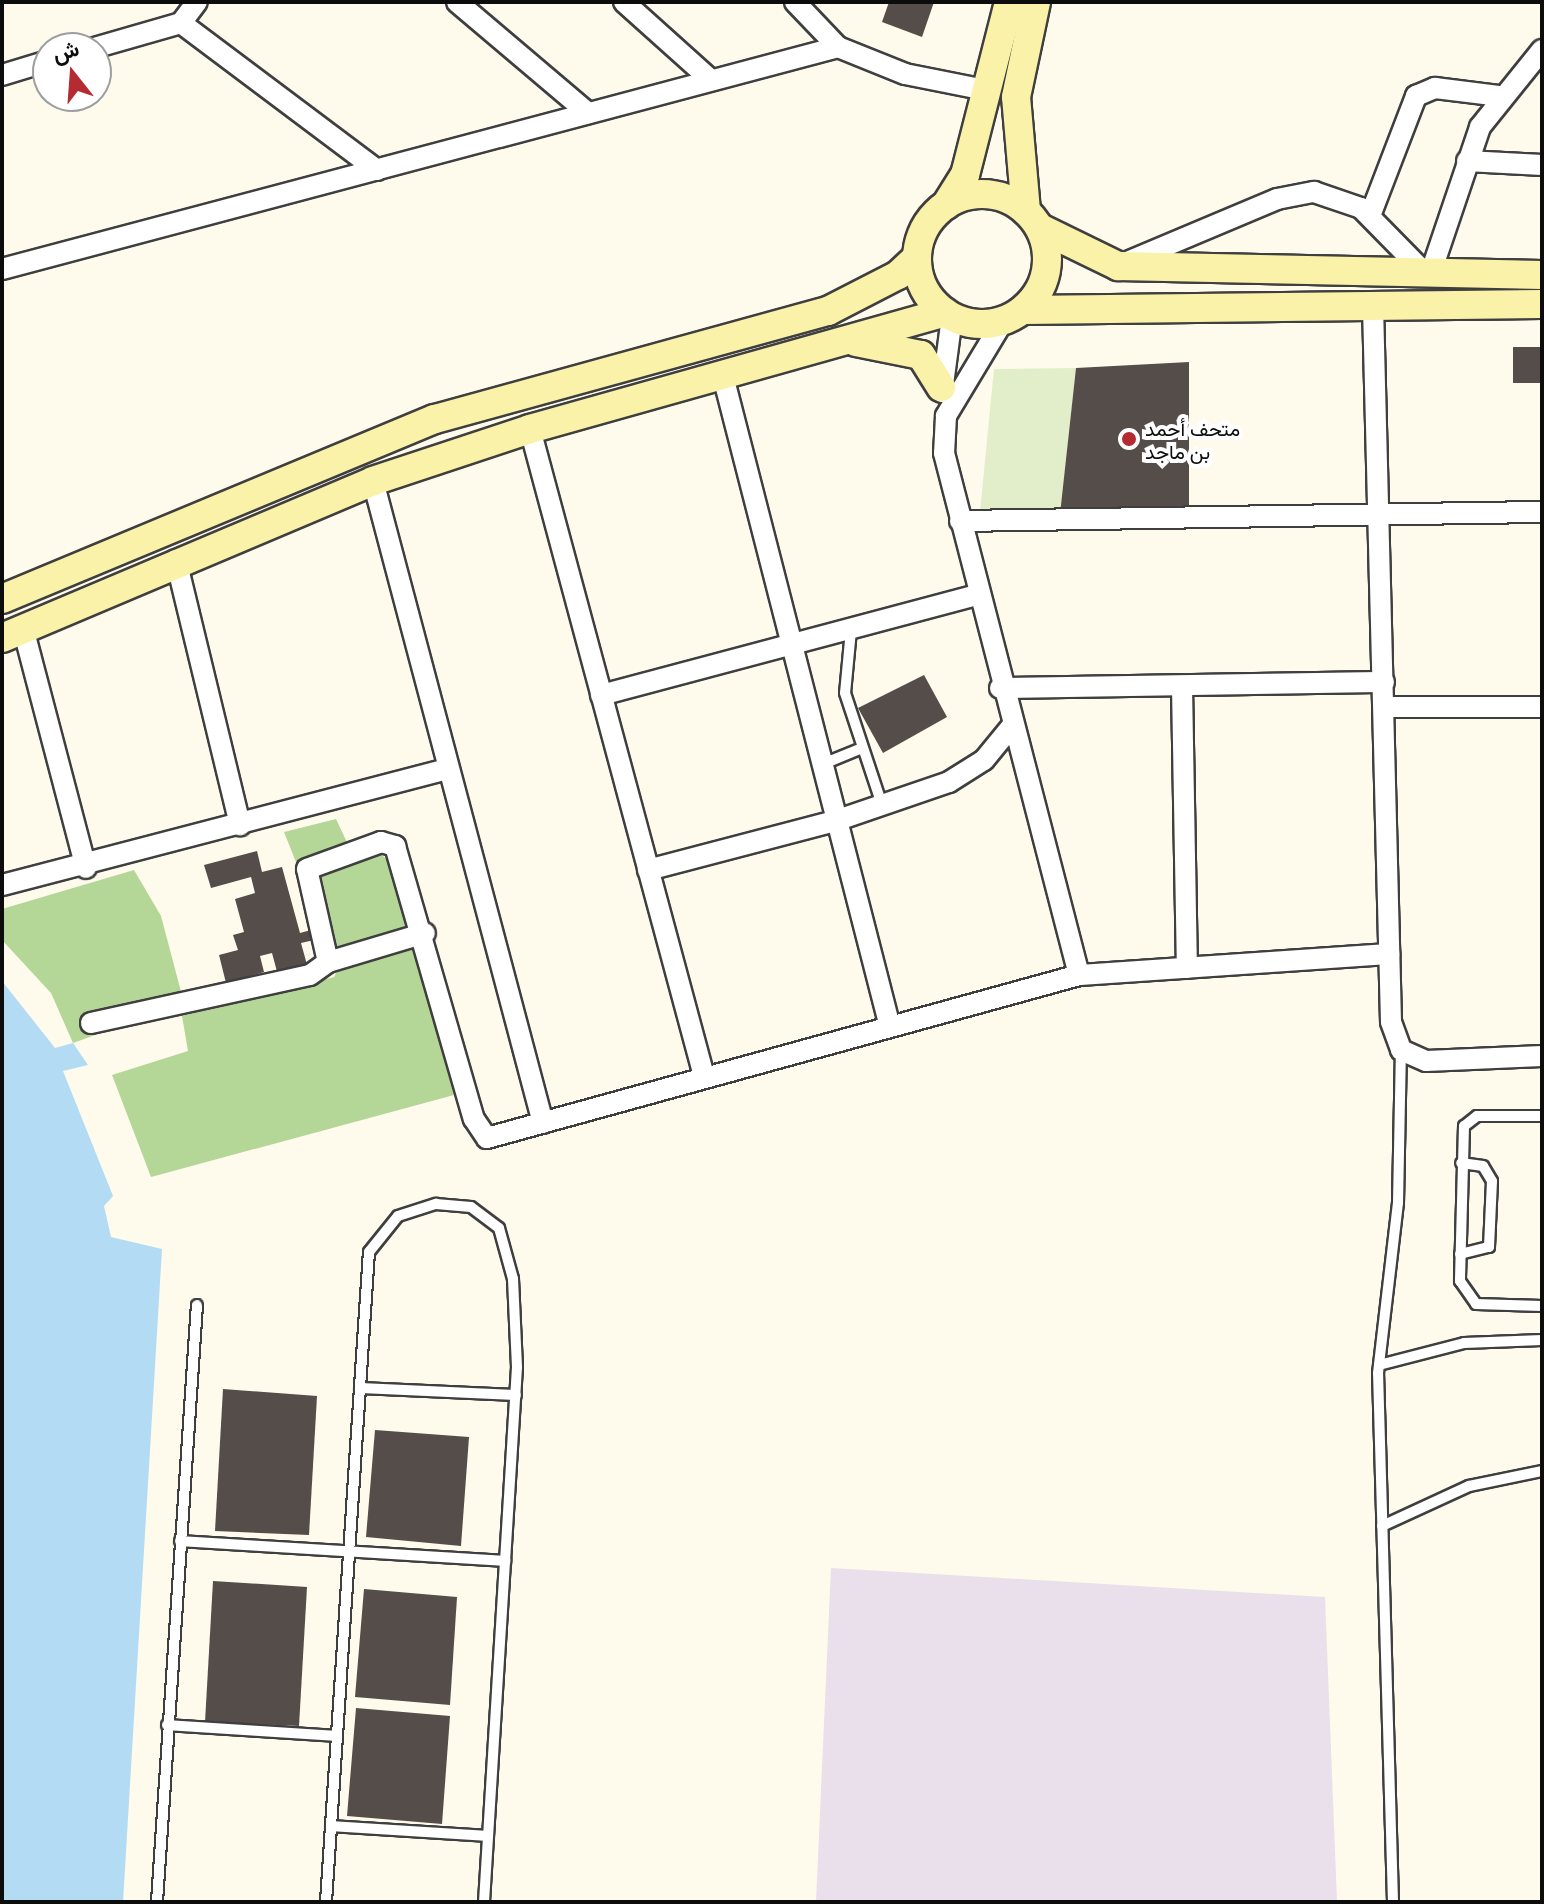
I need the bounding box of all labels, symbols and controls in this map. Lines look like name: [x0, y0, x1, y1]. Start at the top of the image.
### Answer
north arrow: [32, 32, 112, 112]
text: ش: [49, 33, 82, 68]
place label: متحف أحمد بن ماجد: [1145, 416, 1240, 463]
marker: متحف أحمد بن ماجد: [1120, 430, 1138, 448]

